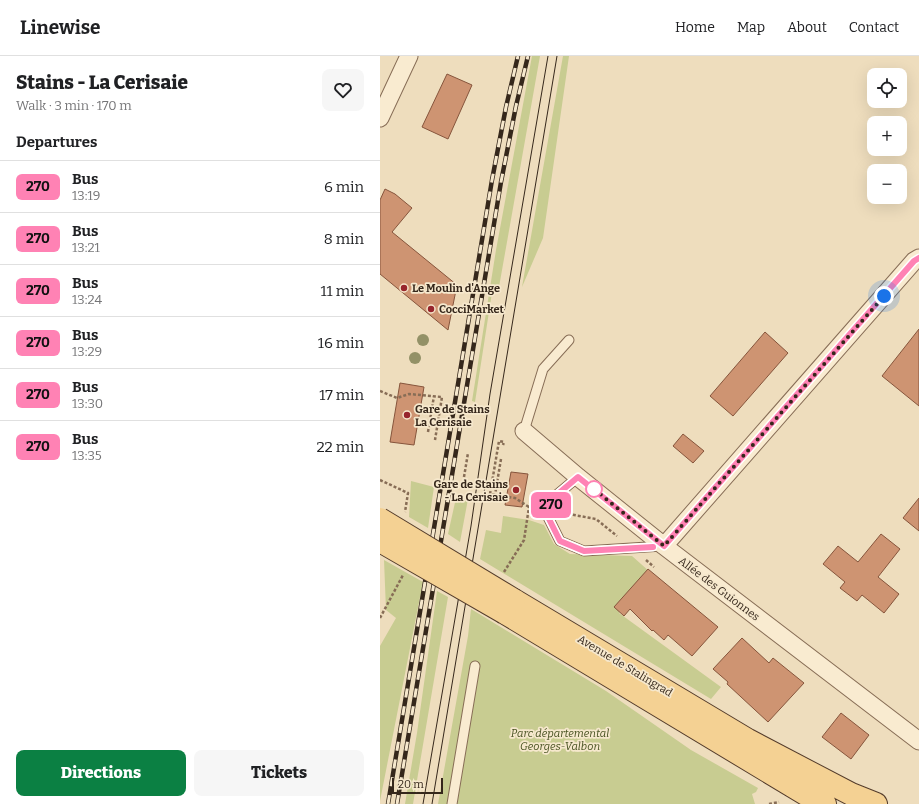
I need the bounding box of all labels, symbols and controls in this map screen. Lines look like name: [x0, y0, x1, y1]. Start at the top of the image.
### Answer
text: Linewise: [20, 16, 101, 39]
text: Home: [675, 19, 715, 36]
text: Map: [737, 19, 765, 36]
text: About: [787, 19, 827, 36]
text: Contact: [849, 19, 899, 36]
map controls: [867, 68, 907, 204]
button: locate: [867, 68, 907, 108]
button: heart: [322, 69, 364, 111]
text: Stains - La Cerisaie: [16, 71, 188, 94]
text: Walk · 3 min · 170 m: [16, 98, 132, 113]
button: +: [867, 116, 907, 156]
text: Departures: [16, 133, 97, 151]
button: −: [867, 164, 907, 204]
text: Bus: [72, 170, 98, 188]
text: 270: [26, 178, 50, 195]
text: 6 min: [324, 178, 364, 196]
text: 13:19: [72, 188, 100, 203]
text: Bus: [72, 222, 98, 240]
text: 270: [26, 230, 50, 247]
text: 8 min: [324, 230, 364, 248]
text: 13:21: [72, 240, 100, 255]
text: Bus: [72, 274, 98, 292]
text: 270: [26, 282, 50, 299]
text: 11 min: [321, 282, 364, 300]
place label: Le Moulin d'Ange: [412, 282, 500, 295]
marker: Le Moulin d'Ange: [399, 283, 409, 293]
your location: [874, 286, 894, 306]
text: 13:24: [72, 292, 102, 307]
place label: CocciMarket: [439, 303, 504, 316]
marker: CocciMarket: [426, 304, 436, 314]
text: Bus: [72, 326, 98, 344]
text: 270: [26, 334, 50, 351]
text: 16 min: [318, 334, 364, 352]
text: 13:29: [72, 344, 102, 359]
text: Bus: [72, 378, 98, 396]
text: 270: [26, 386, 50, 403]
text: 17 min: [319, 386, 364, 404]
text: 13:30: [72, 396, 103, 411]
place label: Gare de Stains La Cerisaie: [415, 403, 490, 429]
marker: Gare de Stains La Cerisaie: [402, 410, 412, 420]
text: Bus: [72, 430, 98, 448]
text: 270: [26, 438, 50, 455]
text: 22 min: [316, 438, 364, 456]
text: 13:35: [72, 448, 102, 463]
place label: Gare de Stains - La Cerisaie: [433, 478, 509, 504]
unlabelled marker: [585, 480, 603, 498]
marker: Gare de Stains - La Cerisaie: [511, 485, 521, 495]
line badge: 270: [528, 492, 574, 518]
text: 270: [539, 496, 563, 513]
street label: Allée des Guionnes: [676, 554, 762, 624]
street label: Avenue de Stalingrad: [575, 633, 675, 700]
park label: Parc départemental Georges-Valbon: [511, 727, 609, 753]
button: Directions: [16, 750, 186, 796]
button: Tickets: [194, 750, 364, 796]
scale bar: [392, 776, 443, 795]
text: 20 m: [398, 778, 424, 791]

